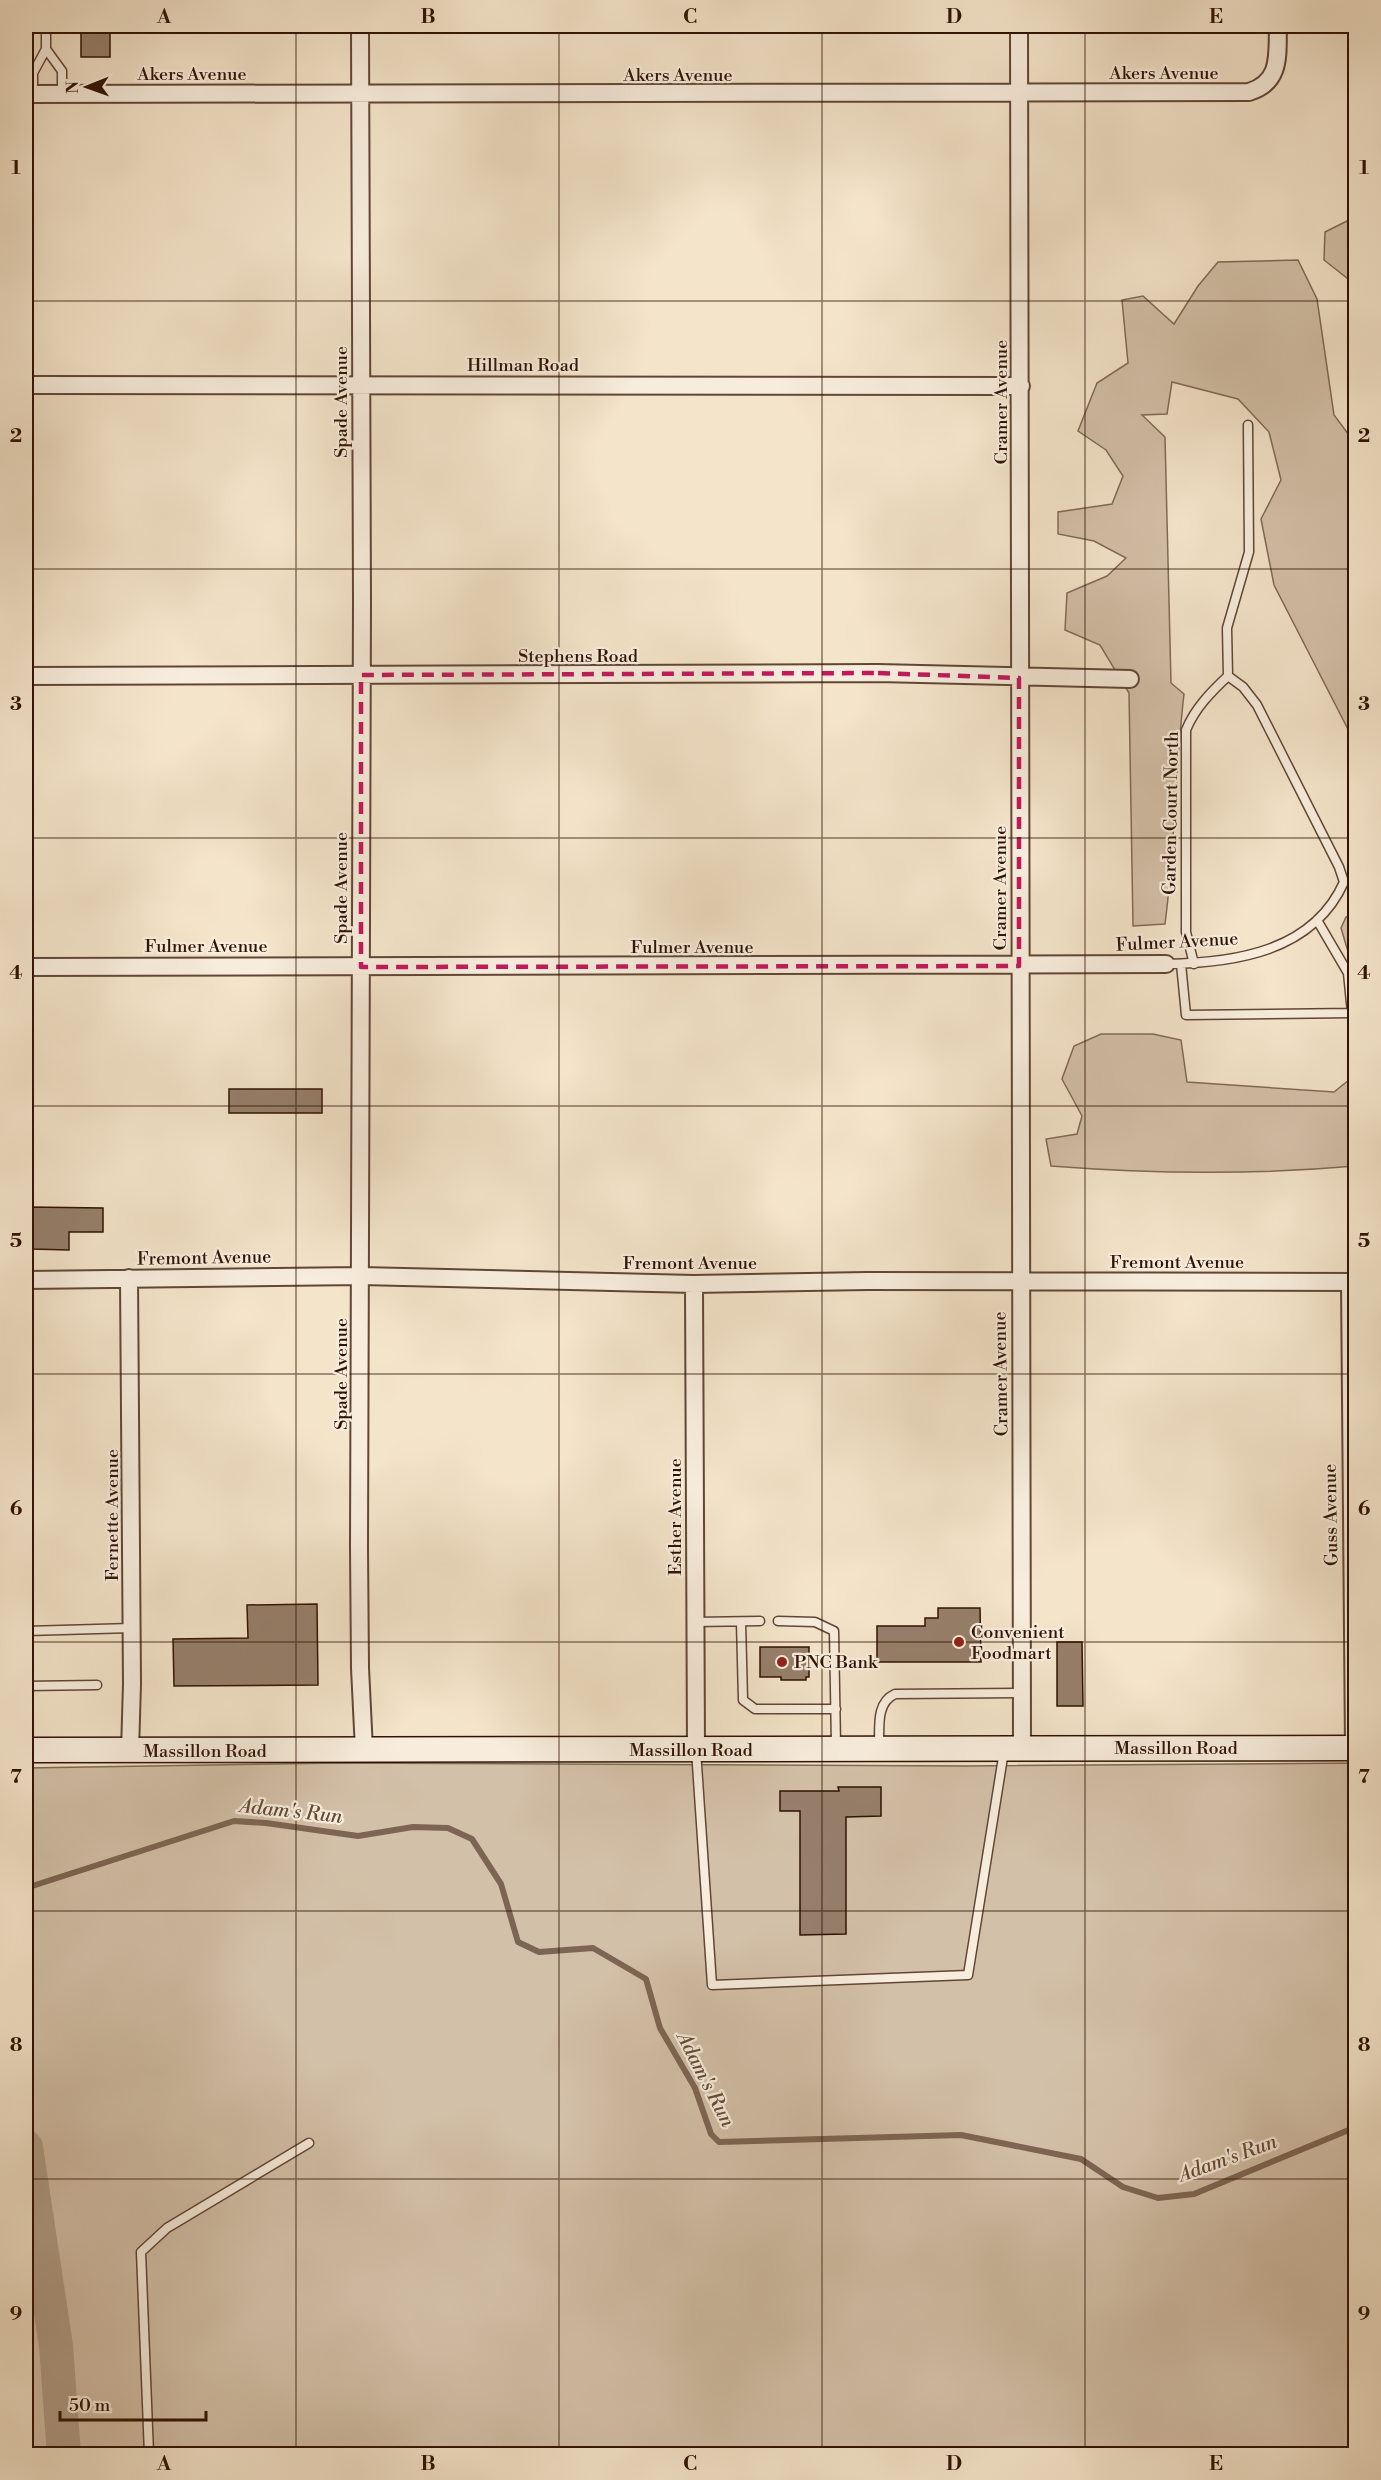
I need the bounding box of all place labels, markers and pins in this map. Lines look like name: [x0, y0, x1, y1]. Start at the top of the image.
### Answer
place label: Convenient Foodmart: [971, 1621, 1065, 1665]
marker: Convenient Foodmart: [952, 1635, 966, 1649]
place label: PNC Bank: [794, 1651, 879, 1674]
marker: PNC Bank: [775, 1655, 789, 1669]

